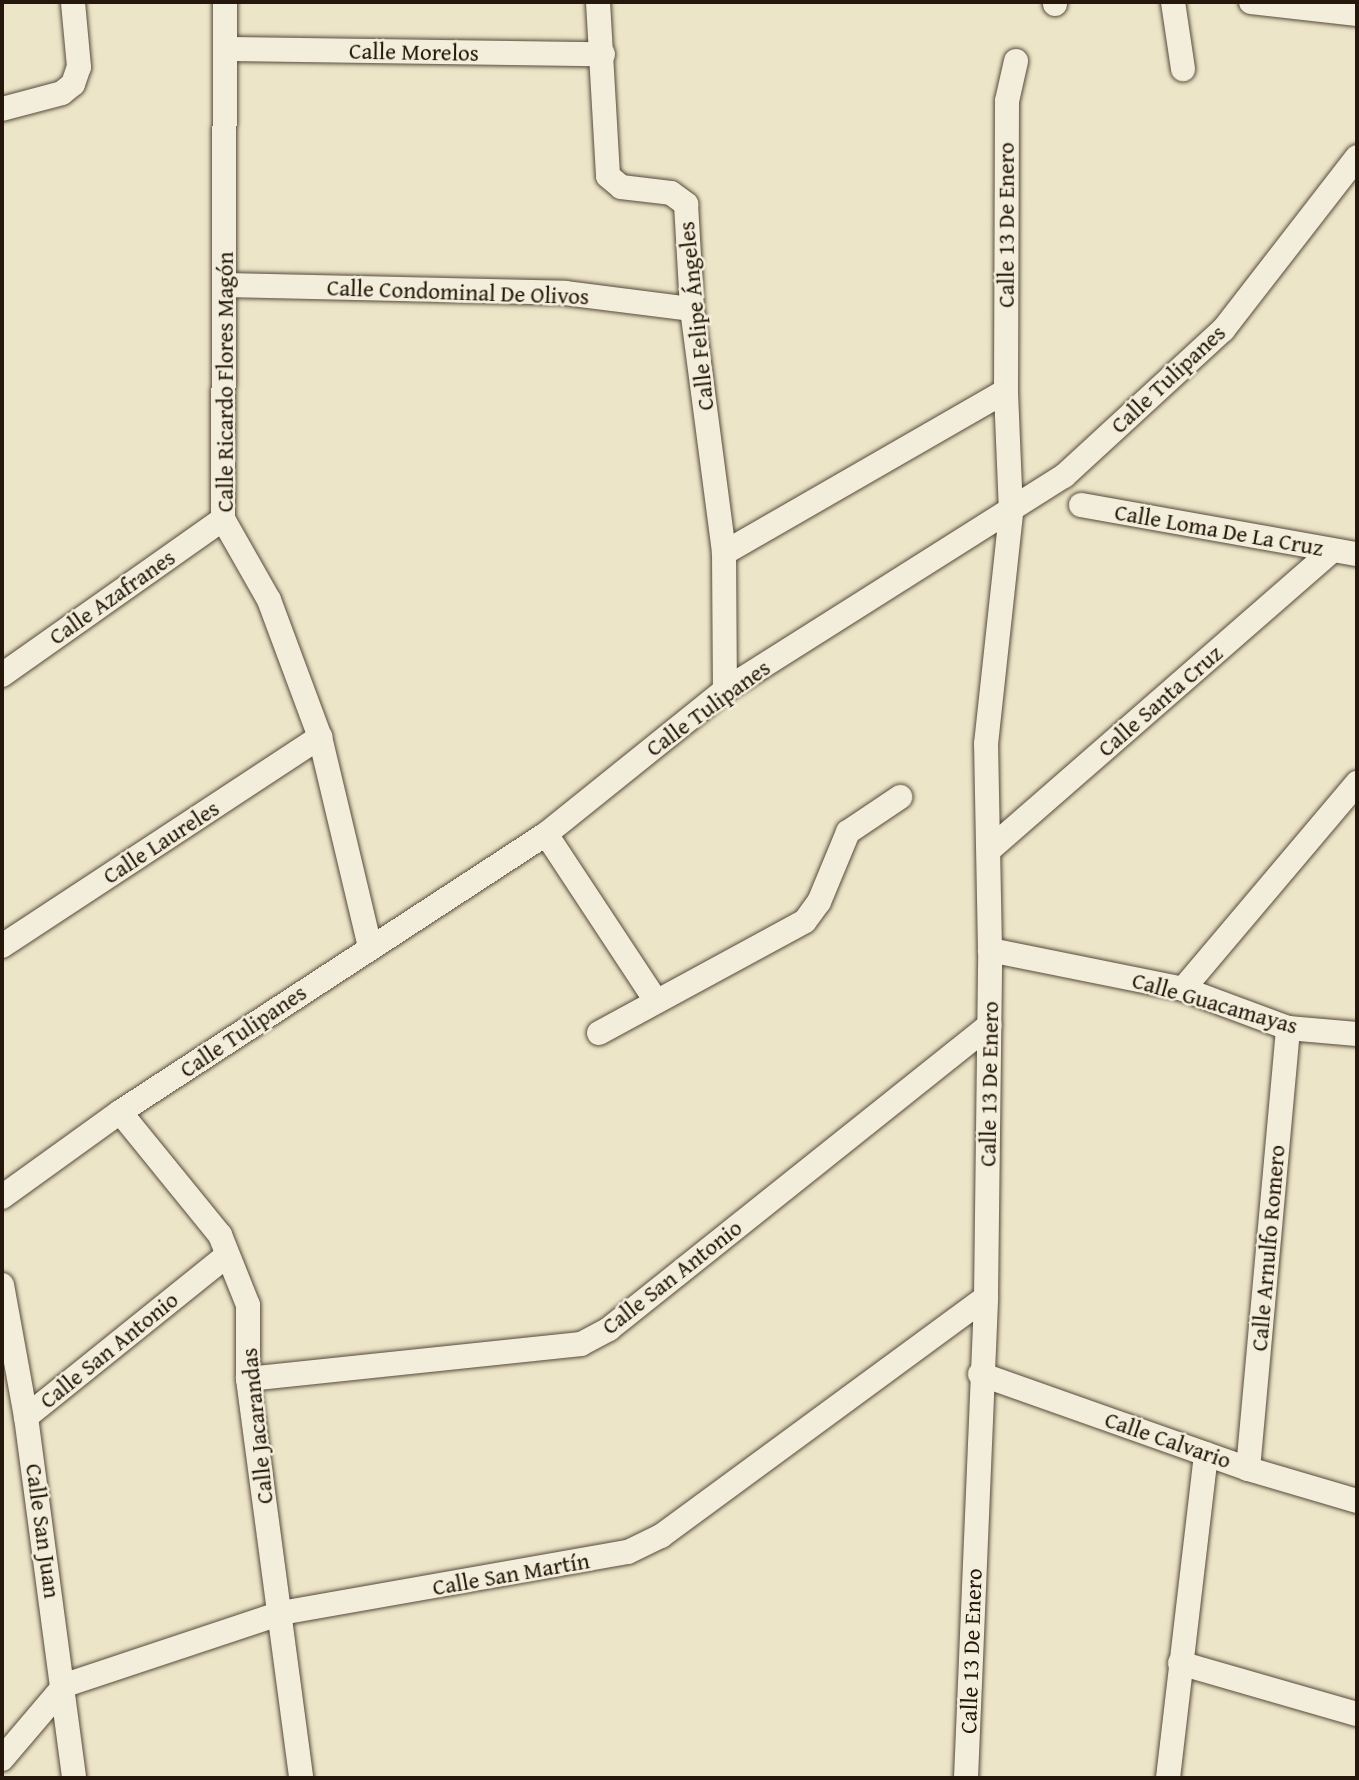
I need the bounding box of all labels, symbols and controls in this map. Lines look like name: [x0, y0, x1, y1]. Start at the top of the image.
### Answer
street label: Calle Morelos: [349, 37, 479, 67]
street label: Calle 13 De Enero: [992, 142, 1020, 308]
street label: Calle Felipe Ángeles: [672, 220, 720, 412]
street label: Calle Ricardo Flores Magón: [211, 252, 239, 512]
street label: Calle Condominal De Olivos: [326, 274, 590, 310]
street label: Calle Tulipanes: [1105, 319, 1231, 439]
street label: Calle Loma De La Cruz: [1113, 498, 1325, 562]
street label: Calle Azafranes: [44, 543, 180, 651]
street label: Calle Santa Cruz: [1092, 640, 1228, 762]
street label: Calle Tulipanes: [641, 654, 775, 762]
street label: Calle Laureles: [98, 794, 224, 890]
street label: Calle Guacamayas: [1129, 966, 1301, 1040]
street label: Calle Tulipanes: [175, 979, 311, 1083]
street label: Calle 13 De Enero: [974, 1001, 1004, 1167]
street label: Calle Arnulfo Romero: [1245, 1144, 1291, 1352]
street label: Calle San Antonio: [597, 1214, 747, 1340]
street label: Calle San Antonio: [34, 1286, 184, 1414]
street label: Calle Jacarandas: [235, 1347, 279, 1505]
street label: Calle Calvario: [1101, 1406, 1235, 1474]
street label: Calle San Juan: [20, 1462, 66, 1600]
street label: Calle San Martín: [430, 1547, 592, 1601]
street label: Calle 13 De Enero: [954, 1568, 988, 1734]

